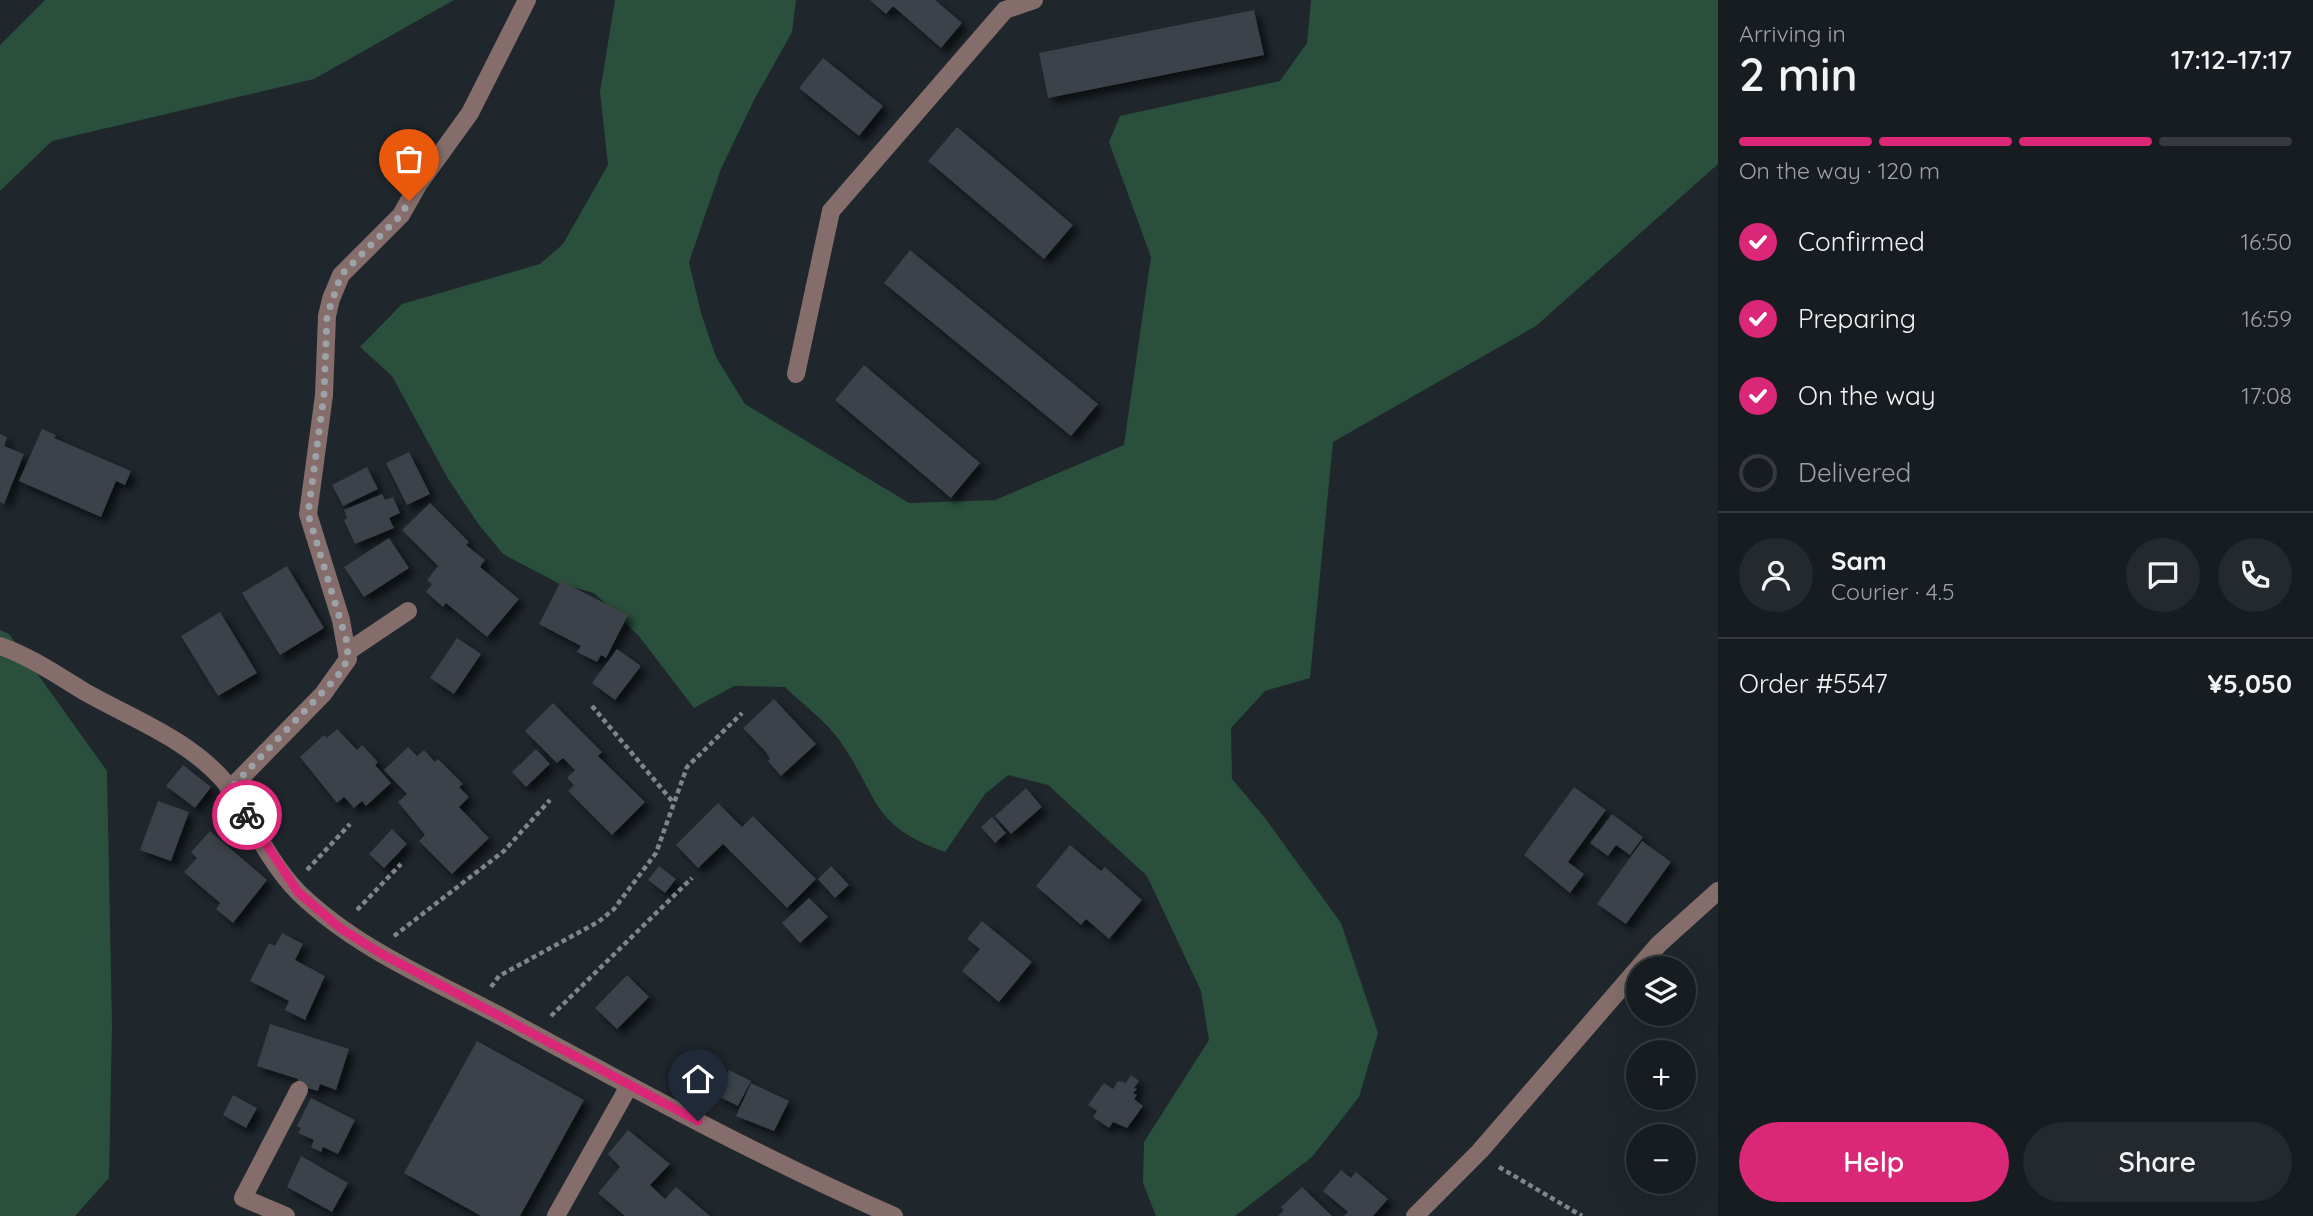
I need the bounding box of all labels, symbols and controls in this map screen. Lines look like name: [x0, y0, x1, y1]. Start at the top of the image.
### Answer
text: Arriving in: [1739, 19, 1846, 48]
text: 17:12–17:17: [2171, 43, 2292, 76]
text: 2 min: [1739, 45, 1858, 103]
pin: [379, 129, 439, 201]
icon: bag: [390, 140, 428, 178]
text: On the way · 120 m: [1739, 156, 1940, 185]
icon: check: [1739, 223, 1777, 261]
text: Confirmed: [1798, 225, 1925, 258]
text: 16:50: [2241, 227, 2292, 256]
icon: check: [1739, 300, 1777, 338]
text: Preparing: [1798, 302, 1916, 335]
text: 16:59: [2241, 304, 2292, 333]
icon: check: [1739, 377, 1777, 415]
text: On the way: [1798, 379, 1936, 412]
text: 17:08: [2241, 381, 2292, 410]
text: Delivered: [1798, 456, 1911, 489]
button: person: [1739, 538, 1813, 612]
button: chat: [2126, 538, 2200, 612]
button: phone: [2218, 538, 2292, 612]
text: Sam: [1831, 544, 1887, 577]
text: Courier · 4.5: [1831, 577, 1955, 606]
text: Order #5547: [1739, 667, 1888, 700]
text: ¥5,050: [2207, 667, 2292, 700]
courier: [212, 780, 282, 850]
icon: bike: [228, 796, 266, 834]
map controls: [1626, 956, 1696, 1194]
button: layers: [1626, 956, 1696, 1026]
button: +: [1626, 1040, 1696, 1110]
pin: [668, 1049, 728, 1121]
icon: home: [679, 1060, 717, 1098]
button: Help: [1739, 1122, 2009, 1202]
button: Share: [2023, 1122, 2292, 1202]
button: −: [1626, 1124, 1696, 1194]

